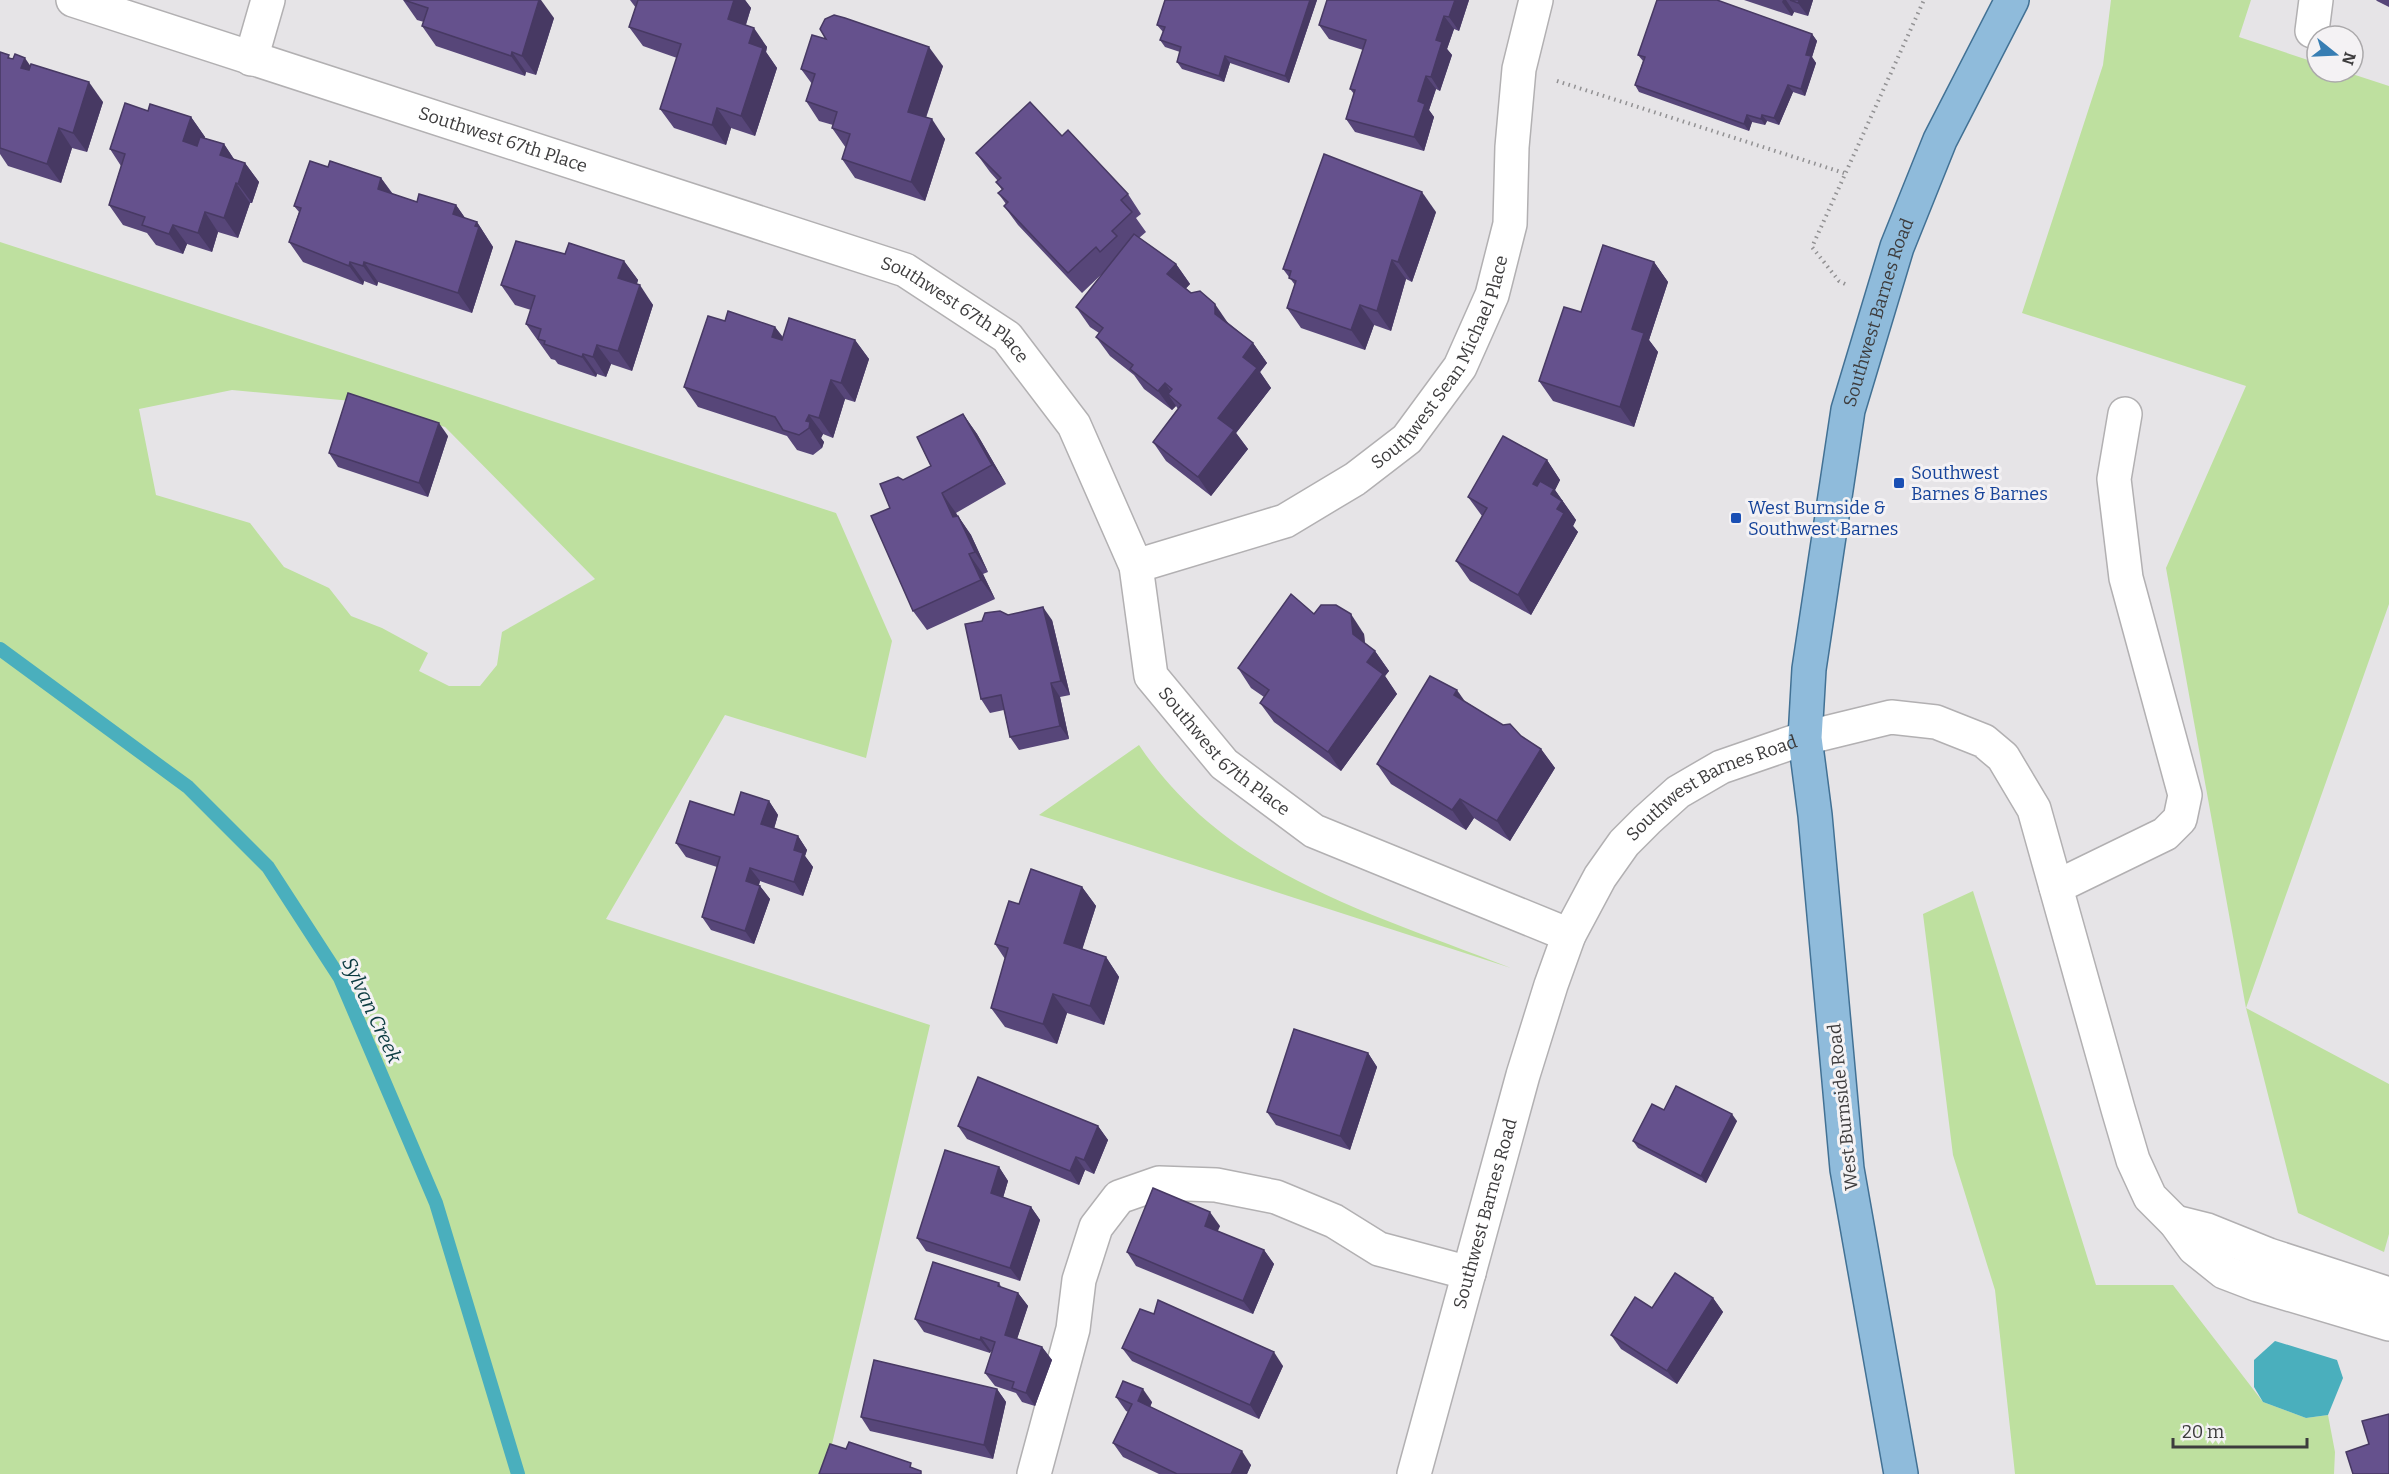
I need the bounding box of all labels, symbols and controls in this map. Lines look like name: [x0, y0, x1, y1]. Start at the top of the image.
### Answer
north arrow: [2305, 24, 2365, 84]
text: N: [2338, 50, 2360, 67]
street label: Southwest 67th Place: [416, 102, 590, 177]
street label: Southwest Barnes Road: [1839, 215, 1919, 409]
street label: Southwest 67th Place: [878, 252, 1034, 367]
street label: Southwest Sean Michael Place: [1367, 253, 1513, 474]
place label: Southwest Barnes & Barnes: [1911, 462, 2048, 505]
marker: Southwest Barnes & Barnes: [1892, 476, 1906, 490]
place label: West Burnside & Southwest Barnes: [1748, 497, 1898, 540]
marker: West Burnside & Southwest Barnes: [1729, 511, 1743, 525]
street label: Southwest 67th Place: [1154, 682, 1294, 820]
street label: Southwest Barnes Road: [1621, 730, 1800, 846]
water label: Sylvan Creek: [337, 953, 407, 1067]
street label: West Burnside Road: [1823, 1022, 1863, 1192]
street label: Southwest Barnes Road: [1449, 1116, 1522, 1311]
scale bar: [2173, 1411, 2306, 1449]
text: 20 m: [2182, 1421, 2224, 1443]

